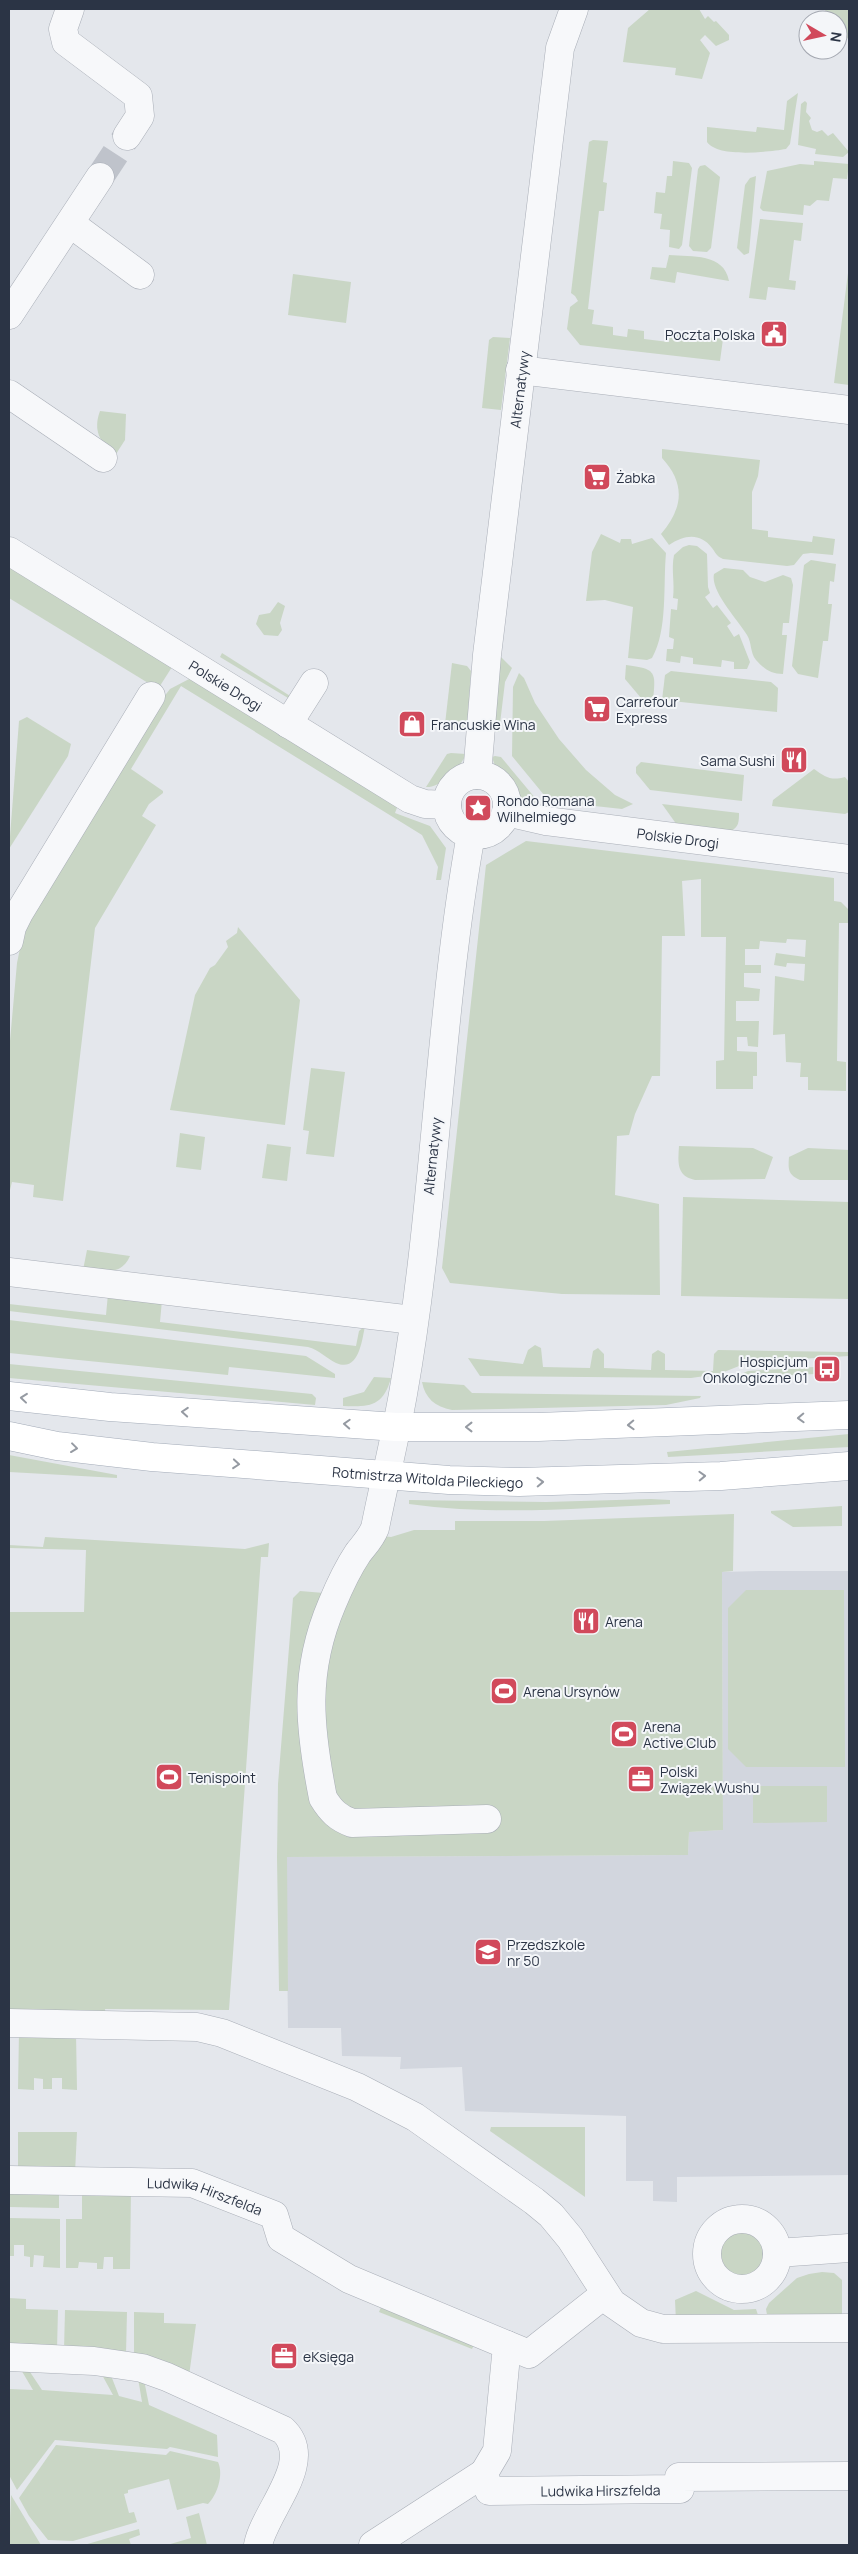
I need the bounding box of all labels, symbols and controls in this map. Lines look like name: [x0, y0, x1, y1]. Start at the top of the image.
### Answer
north arrow: [798, 10, 848, 60]
text: N: [826, 31, 847, 44]
public building icon: Poczta Polska: [759, 319, 789, 349]
place label: Poczta Polska: [665, 325, 755, 344]
street label: Alternatywy: [505, 349, 533, 429]
supermarket icon: Żabka: [582, 462, 612, 492]
place label: Żabka: [616, 468, 655, 487]
street label: Polskie Drogi: [186, 655, 266, 715]
place label: Carrefour Express: [616, 692, 678, 727]
supermarket icon: Carrefour Express: [582, 694, 612, 724]
shop icon: Francuskie Wina: [397, 709, 427, 739]
place label: Francuskie Wina: [431, 715, 536, 734]
restaurant icon: Sama Sushi: [779, 745, 809, 775]
place label: Sama Sushi: [700, 751, 775, 770]
place label: Rondo Romana Wilhelmiego: [497, 791, 595, 826]
place icon: Rondo Romana Wilhelmiego: [463, 793, 493, 823]
street label: Polskie Drogi: [636, 823, 720, 852]
street label: Alternatywy: [418, 1116, 446, 1196]
place label: Hospicjum Onkologiczne 01: [703, 1352, 808, 1387]
bus stop icon: Hospicjum Onkologiczne 01: [812, 1354, 842, 1384]
one-way arrow: [19, 1393, 27, 1404]
one-way arrow: [181, 1407, 189, 1418]
one-way arrow: [796, 1413, 804, 1423]
one-way arrow: [343, 1419, 351, 1430]
one-way arrow: [627, 1419, 635, 1430]
one-way arrow: [465, 1422, 472, 1432]
one-way arrow: [71, 1442, 79, 1453]
one-way arrow: [232, 1458, 240, 1469]
street label: Rotmistrza Witolda Pileckiego: [331, 1461, 523, 1492]
one-way arrow: [698, 1471, 706, 1482]
one-way arrow: [536, 1476, 544, 1487]
restaurant icon: Arena: [571, 1606, 601, 1636]
place label: Arena: [605, 1612, 643, 1631]
sports icon: Arena Ursynów: [489, 1676, 519, 1706]
place label: Arena Ursynów: [523, 1682, 620, 1701]
place label: Arena Active Club: [643, 1717, 716, 1752]
sports icon: Arena Active Club: [609, 1719, 639, 1749]
sports icon: Tenispoint: [154, 1762, 184, 1792]
place label: Polski Związek Wushu: [660, 1762, 759, 1797]
office icon: Polski Związek Wushu: [626, 1764, 656, 1794]
place label: Tenispoint: [188, 1768, 256, 1787]
place label: Przedszkole nr 50: [507, 1935, 585, 1970]
school or university icon: Przedszkole nr 50: [473, 1937, 503, 1967]
street label: Ludwika Hirszfelda: [147, 2173, 265, 2219]
office icon: eKsięga: [269, 2341, 299, 2371]
place label: eKsięga: [303, 2347, 354, 2366]
street label: Ludwika Hirszfelda: [540, 2480, 661, 2500]

